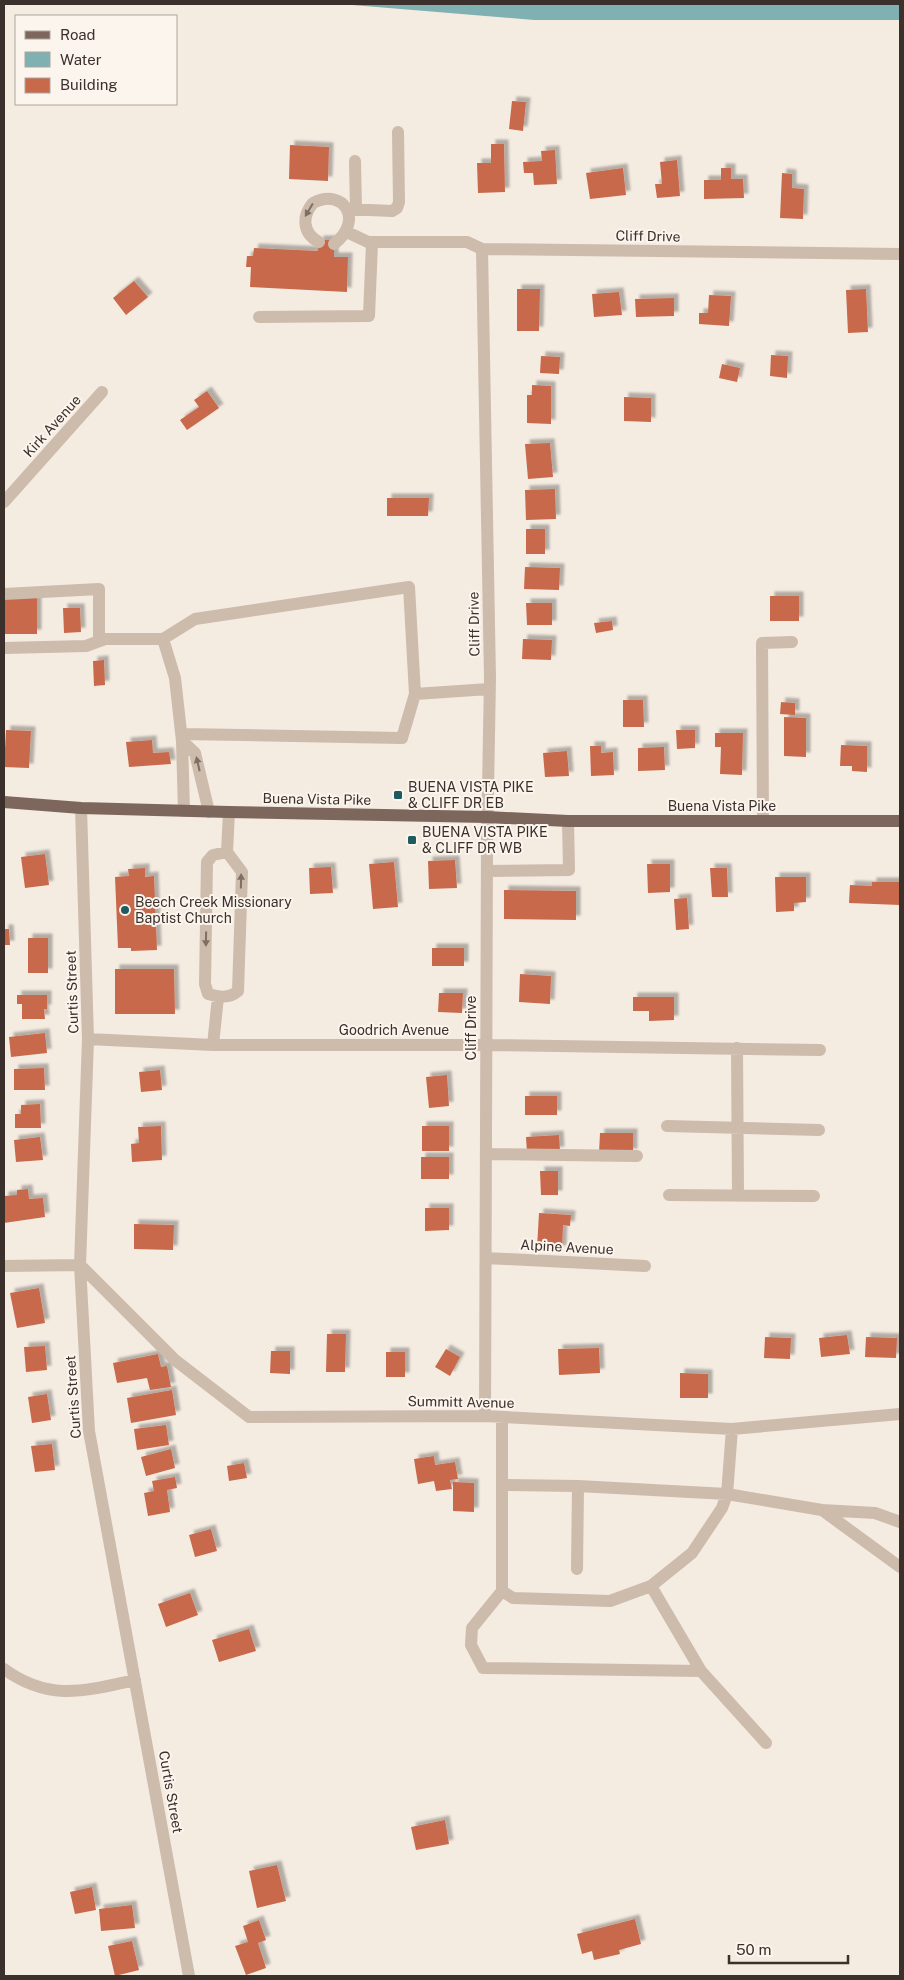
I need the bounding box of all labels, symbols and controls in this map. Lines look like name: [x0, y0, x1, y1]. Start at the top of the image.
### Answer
legend: [15, 15, 178, 105]
text: Road: [60, 26, 96, 43]
text: Water: [60, 51, 102, 68]
text: Building: [60, 76, 118, 93]
one-way arrow: [305, 203, 314, 217]
street label: Cliff Drive: [615, 227, 681, 245]
street label: Kirk Avenue: [20, 392, 84, 460]
street label: Cliff Drive: [465, 591, 483, 657]
one-way arrow: [194, 757, 202, 772]
place label: BUENA VISTA PIKE & CLIFF DR EB: [408, 779, 534, 811]
marker: BUENA VISTA PIKE & CLIFF DR EB: [392, 789, 404, 801]
street label: Buena Vista Pike: [263, 790, 371, 808]
street label: Buena Vista Pike: [668, 798, 776, 814]
place label: BUENA VISTA PIKE & CLIFF DR WB: [422, 824, 548, 856]
marker: BUENA VISTA PIKE & CLIFF DR WB: [406, 834, 418, 846]
one-way arrow: [237, 873, 245, 889]
place label: Beech Creek Missionary Baptist Church: [135, 894, 292, 926]
marker: Beech Creek Missionary Baptist Church: [119, 904, 131, 916]
one-way arrow: [202, 931, 210, 947]
street label: Curtis Street: [63, 950, 81, 1034]
street label: Cliff Drive: [463, 995, 479, 1060]
street label: Goodrich Avenue: [339, 1022, 449, 1038]
street label: Alpine Avenue: [520, 1237, 614, 1257]
street label: Curtis Street: [62, 1355, 84, 1439]
street label: Summitt Avenue: [407, 1393, 515, 1411]
street label: Curtis Street: [156, 1750, 186, 1834]
scale bar: [729, 1932, 848, 1964]
text: 50 m: [736, 1941, 771, 1958]

